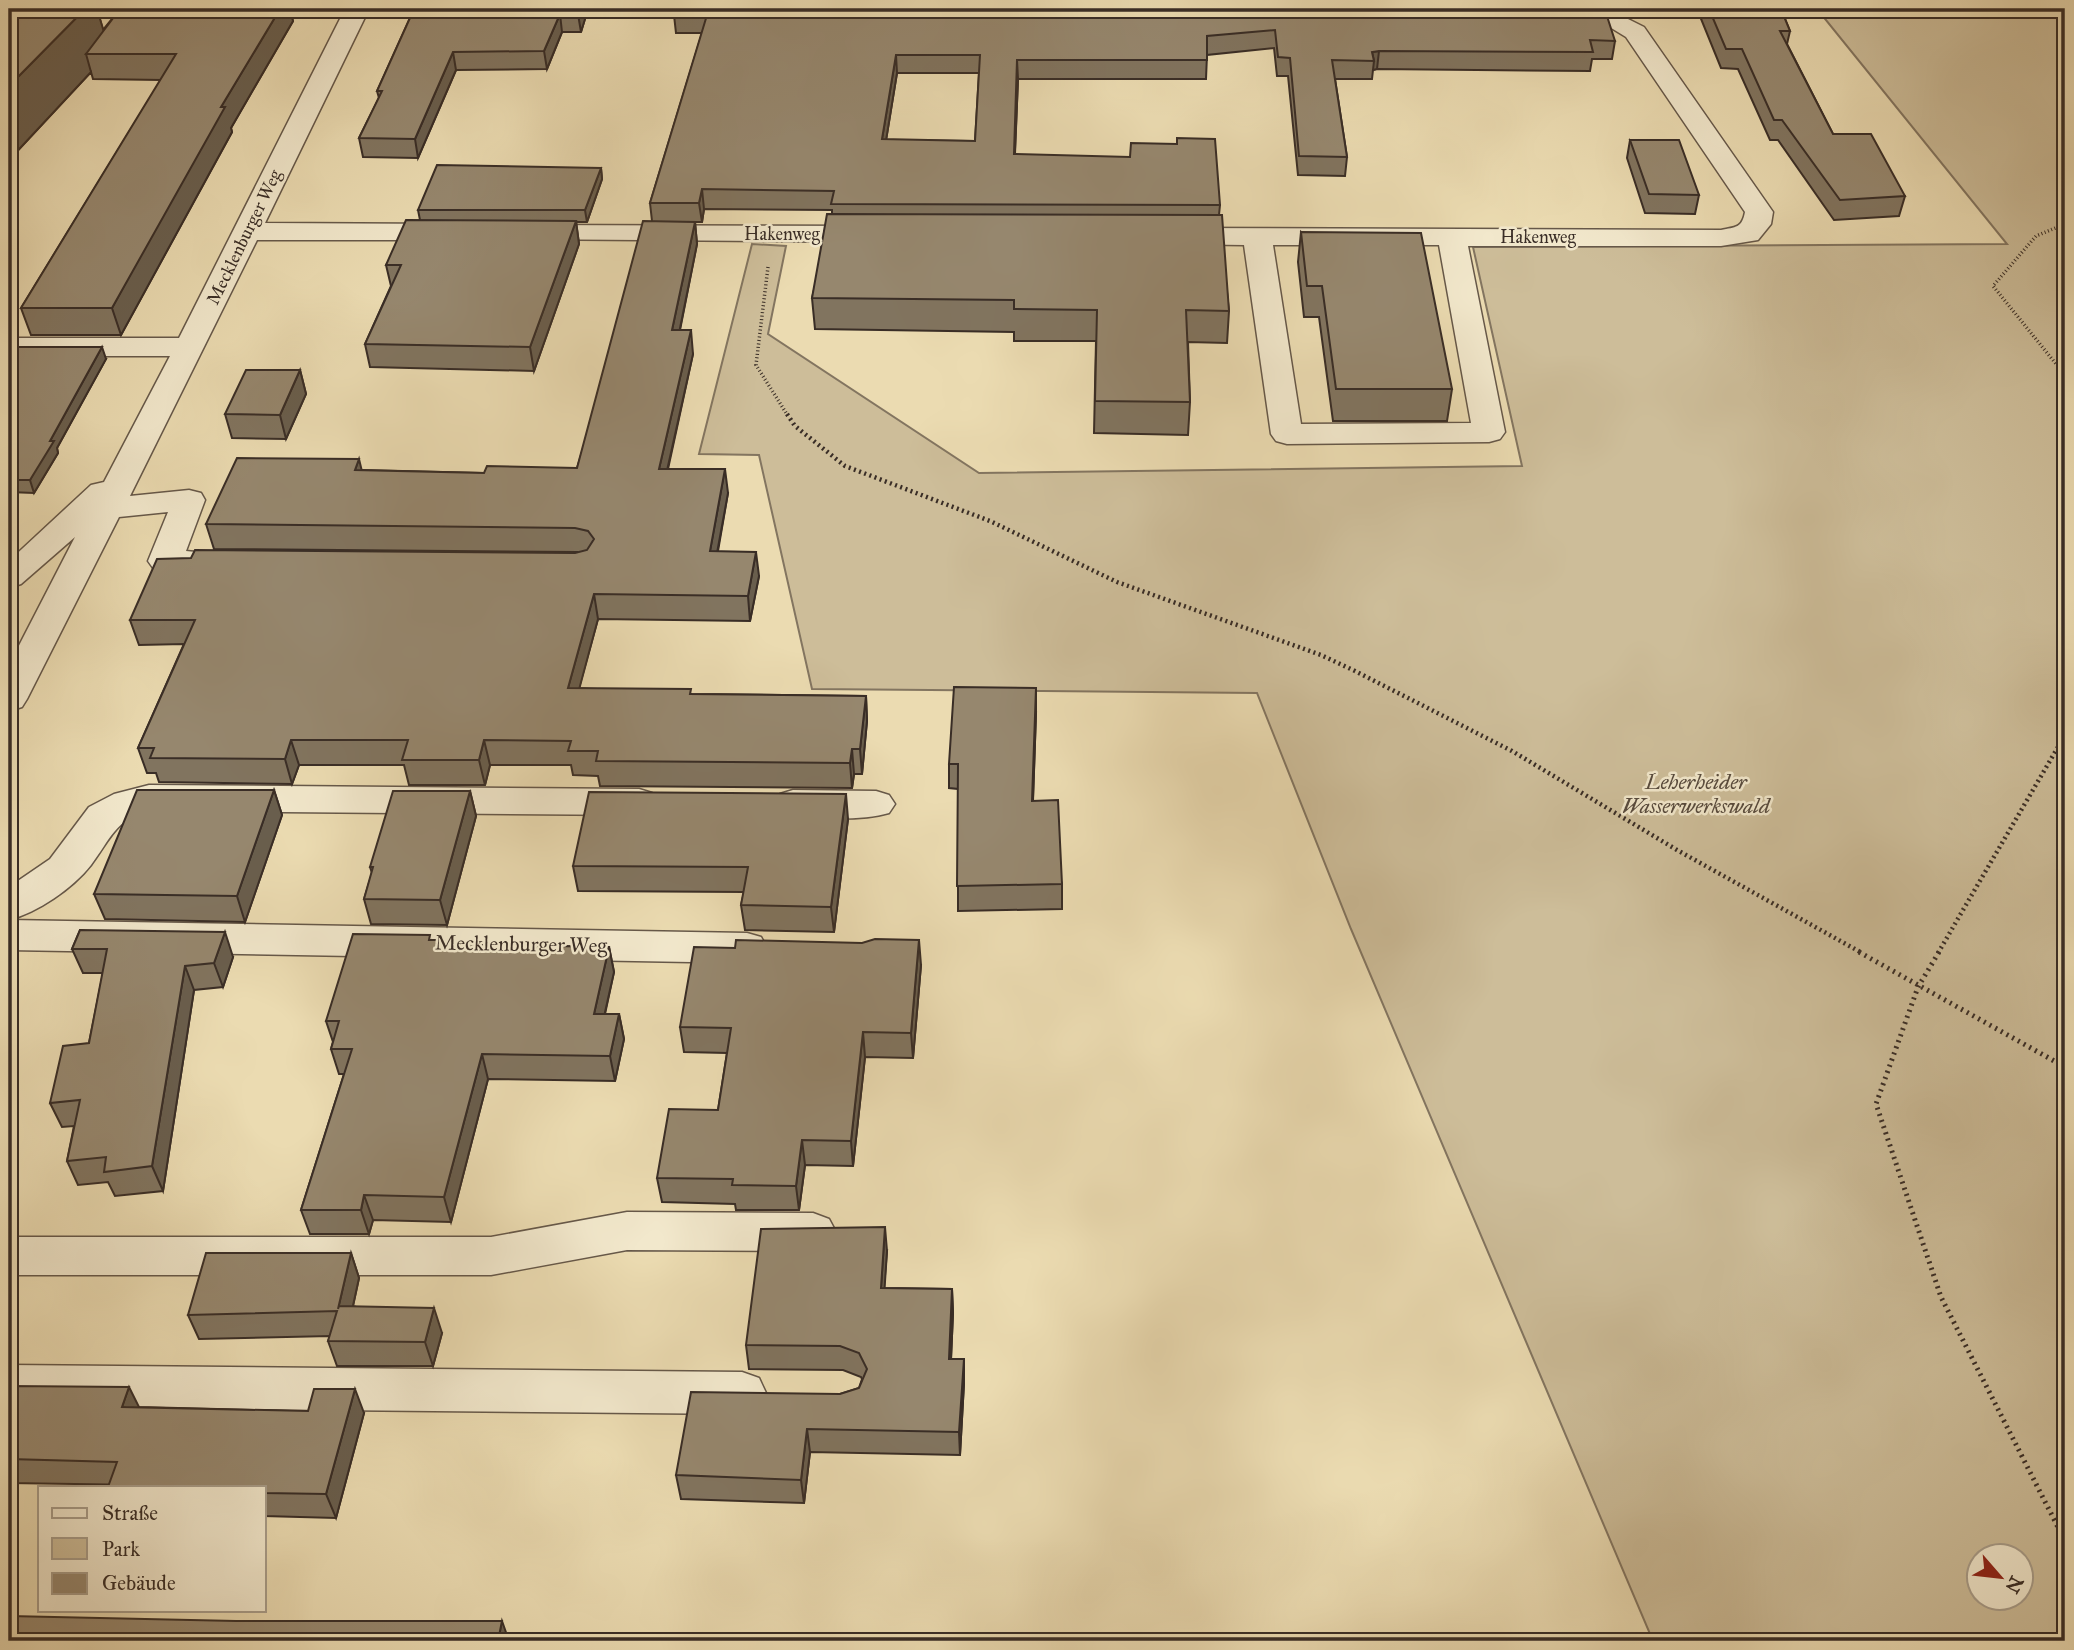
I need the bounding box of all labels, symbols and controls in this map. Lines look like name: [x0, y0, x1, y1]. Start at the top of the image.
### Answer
street label: Mecklenburger Weg: [202, 165, 287, 309]
street label: Hakenweg: [744, 223, 821, 246]
street label: Hakenweg: [1500, 226, 1577, 249]
park label: Leherheider Wasserwerkswald: [1622, 769, 1772, 819]
street label: Mecklenburger Weg: [435, 929, 608, 959]
legend: [38, 1486, 266, 1612]
text: Straße: [102, 1500, 158, 1526]
text: Park: [102, 1536, 140, 1562]
north arrow: [1966, 1542, 2036, 1612]
text: Gebäude: [102, 1570, 176, 1596]
text: N: [2001, 1572, 2029, 1597]

